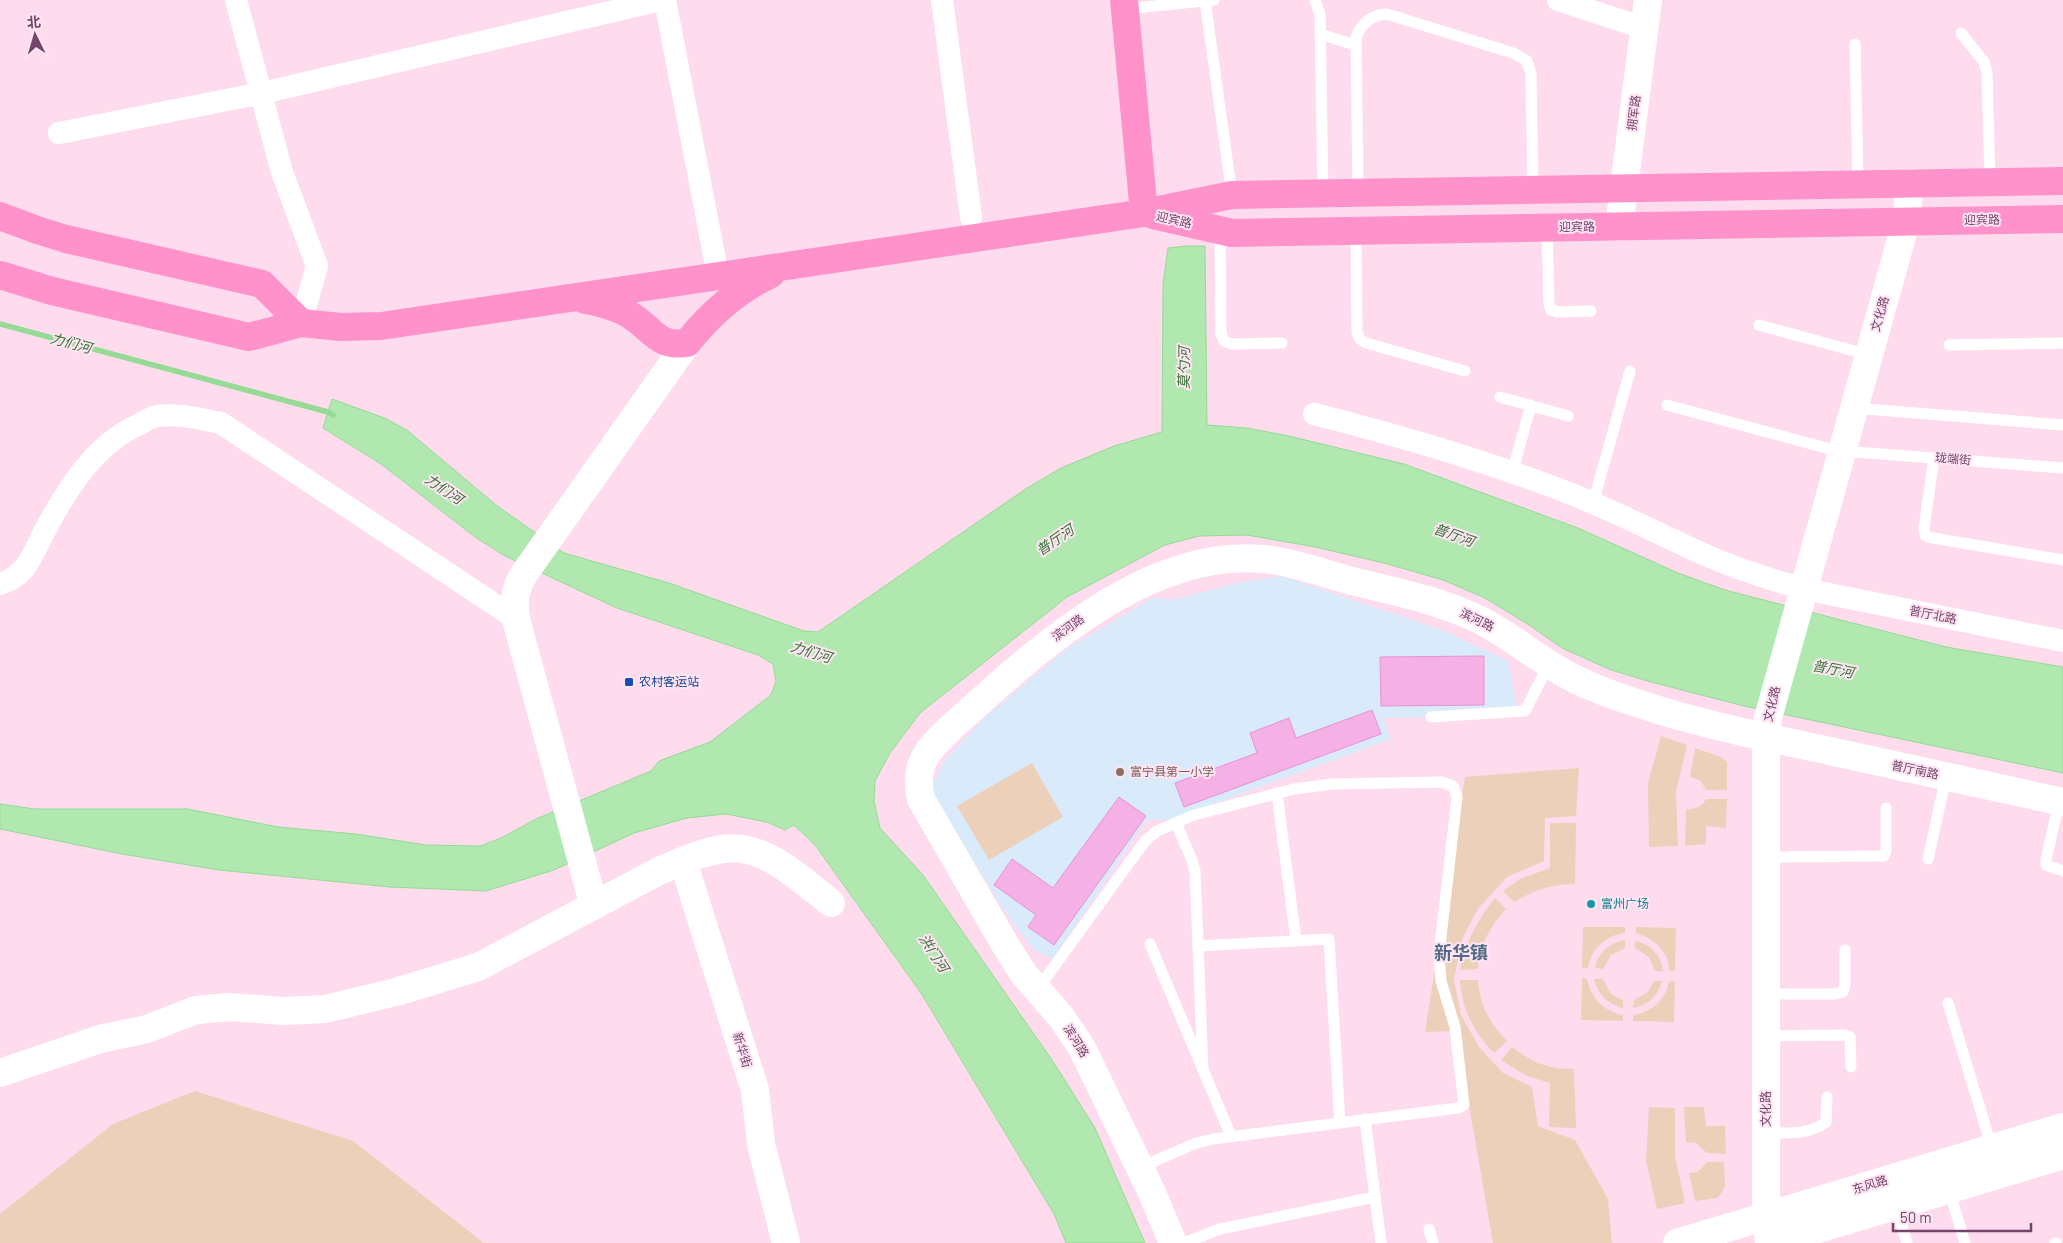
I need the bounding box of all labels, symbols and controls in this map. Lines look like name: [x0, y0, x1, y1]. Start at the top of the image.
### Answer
north arrow: [10, 10, 60, 60]
text: 北: [26, 12, 42, 31]
street label: 拥军路: [1624, 94, 1642, 132]
street label: 迎宾路: [1155, 208, 1193, 230]
street label: 迎宾路: [1964, 212, 2000, 226]
street label: 迎宾路: [1559, 219, 1595, 233]
street label: 文化路: [1867, 294, 1891, 333]
water label: 力们河: [49, 329, 97, 357]
water label: 莫勺河: [1175, 344, 1192, 389]
street label: 珑端街: [1935, 449, 1972, 467]
water label: 力们河: [422, 470, 469, 509]
water label: 普厅河: [1033, 519, 1079, 558]
water label: 普厅河: [1432, 519, 1480, 551]
street label: 普厅北路: [1908, 603, 1958, 625]
street label: 滨河路: [1458, 605, 1497, 633]
street label: 滨河路: [1049, 611, 1086, 643]
water label: 力们河: [789, 637, 837, 667]
water label: 普厅河: [1811, 656, 1858, 681]
place label: 农村客运站: [639, 674, 699, 688]
marker: 农村客运站: [623, 676, 635, 688]
street label: 文化路: [1760, 685, 1782, 723]
street label: 普厅南路: [1890, 757, 1940, 781]
place label: 富宁县第一小学: [1130, 764, 1214, 778]
marker: 富宁县第一小学: [1114, 766, 1126, 778]
place label: 富州广场: [1601, 896, 1649, 910]
marker: 富州广场: [1585, 898, 1597, 910]
water label: 洪门河: [916, 930, 955, 977]
district label: 新华镇: [1434, 941, 1488, 963]
street label: 滨河路: [1061, 1021, 1092, 1059]
street label: 新华街: [731, 1030, 755, 1069]
street label: 文化路: [1758, 1091, 1772, 1127]
street label: 东风路: [1850, 1172, 1889, 1196]
scale bar: [1893, 1200, 2030, 1232]
text: 50 m: [1900, 1208, 1932, 1226]

